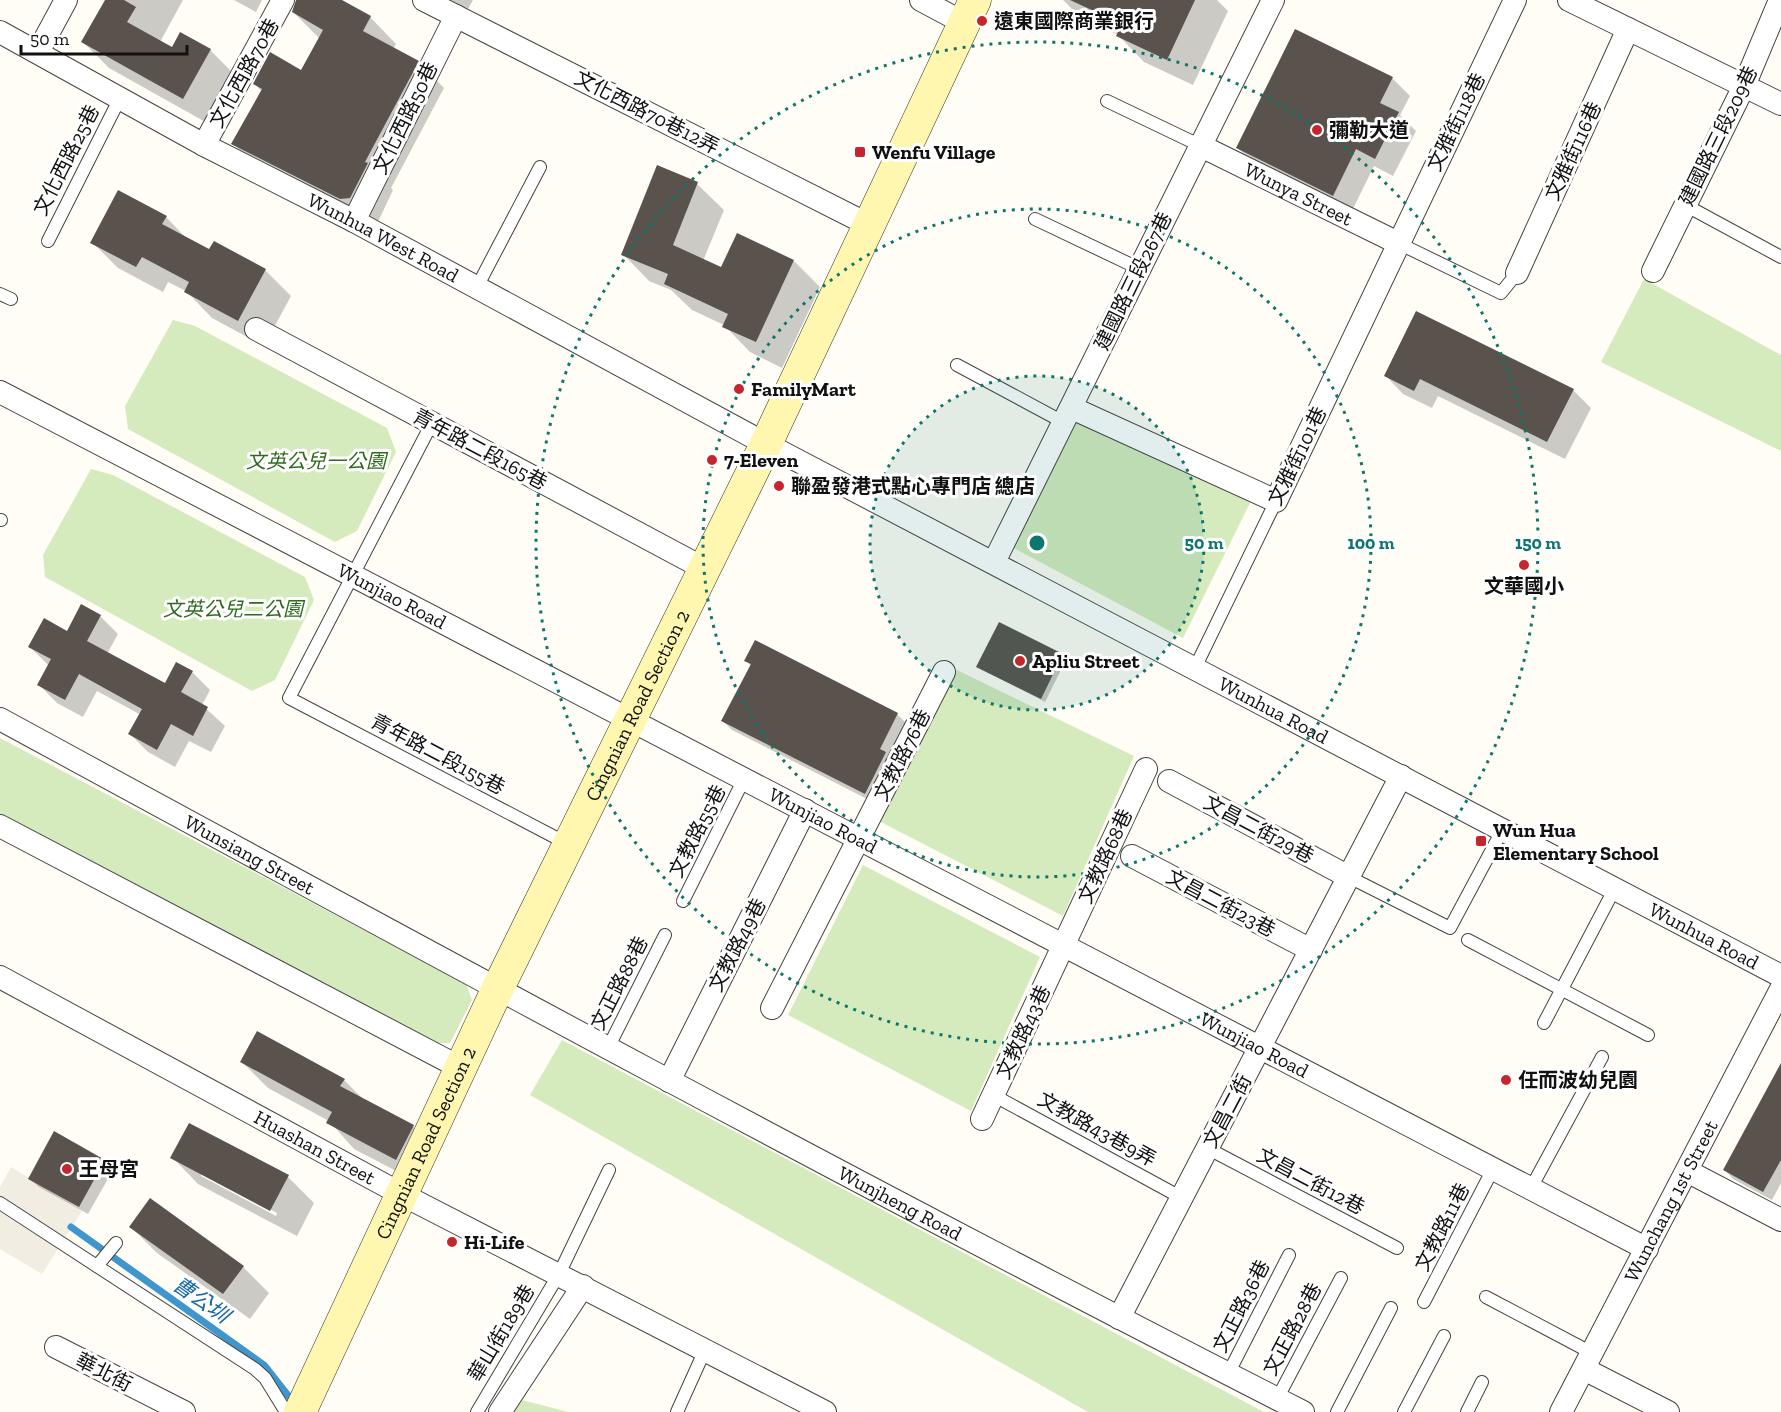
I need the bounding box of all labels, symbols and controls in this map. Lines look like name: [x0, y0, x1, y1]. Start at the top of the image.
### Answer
place label: 遠東國際商業銀行: [994, 9, 1154, 33]
street label: 文化西路70巷: [204, 14, 284, 132]
marker: 遠東國際商業銀行: [975, 14, 989, 28]
scale bar: [21, 18, 188, 56]
text: 50 m: [30, 28, 70, 50]
street label: 文化西路50巷: [368, 58, 442, 178]
street label: 建國路三段209巷: [1674, 62, 1762, 210]
street label: 文化西路70巷12弄: [571, 65, 723, 159]
street label: 文雅街118巷: [1422, 69, 1490, 175]
street label: 文雅街116巷: [1540, 98, 1606, 204]
street label: 文化西路25巷: [28, 101, 104, 219]
place label: 彌勒大道: [1329, 118, 1409, 142]
marker: 彌勒大道: [1310, 123, 1324, 137]
place label: Wenfu Village: [872, 140, 996, 164]
marker: Wenfu Village: [853, 145, 867, 159]
street label: Wunya Street: [1241, 157, 1357, 231]
street label: Wunhua West Road: [304, 188, 463, 287]
street label: 建國路三段267巷: [1089, 208, 1177, 354]
place label: FamilyMart: [751, 377, 857, 401]
marker: FamilyMart: [732, 382, 746, 396]
street label: 文雅街101巷: [1263, 403, 1331, 509]
street label: 青年路二段165巷: [409, 404, 551, 494]
place label: 7-Eleven: [724, 448, 798, 472]
park label: 文英公兒一公園: [246, 449, 389, 473]
marker: 7-Eleven: [705, 453, 719, 467]
place label: 聯盈發港式點心專門店 總店: [791, 474, 1035, 498]
marker: 聯盈發港式點心專門店 總店: [772, 479, 786, 493]
text: 50 m: [1185, 532, 1224, 554]
text: 100 m: [1347, 532, 1395, 554]
text: 150 m: [1515, 532, 1561, 554]
centre of rings: [1027, 533, 1047, 553]
street label: Wunjiao Road: [334, 558, 450, 634]
marker: 文華國小: [1517, 558, 1531, 572]
place label: 文華國小: [1484, 574, 1564, 598]
park label: 文英公兒二公園: [163, 597, 306, 621]
street label: Cingnian Road Section 2: [580, 606, 694, 805]
place label: Apliu Street: [1032, 649, 1140, 673]
marker: Apliu Street: [1013, 654, 1027, 668]
street label: Wunhua Road: [1215, 671, 1333, 749]
street label: 文教路76巷: [869, 705, 935, 805]
street label: 青年路二段155巷: [367, 709, 509, 799]
street label: 文教路55巷: [663, 781, 731, 881]
street label: Wunjiao Road: [765, 782, 882, 858]
street label: 文昌二街29巷: [1200, 790, 1318, 868]
street label: 文教路68巷: [1073, 805, 1137, 907]
street label: Wunsiang Street: [180, 810, 319, 900]
place label: Wun Hua Elementary School: [1493, 818, 1659, 865]
marker: Wun Hua Elementary School: [1474, 834, 1488, 848]
street label: 文昌二街23巷: [1162, 864, 1280, 942]
street label: 文教路49巷: [703, 894, 771, 996]
street label: Wunhua Road: [1645, 897, 1763, 974]
street label: 文正路88巷: [585, 932, 653, 1034]
street label: 文教路43巷: [991, 981, 1055, 1083]
street label: Wunjiao Road: [1196, 1007, 1313, 1083]
street label: Cingnian Road Section 2: [370, 1043, 481, 1243]
place label: 任而波幼兒園: [1518, 1068, 1638, 1092]
street label: 文昌二街: [1198, 1070, 1256, 1152]
marker: 任而波幼兒園: [1499, 1073, 1513, 1087]
street label: 文教路43巷9弄: [1034, 1087, 1160, 1171]
street label: Huashan Street: [250, 1105, 380, 1190]
street label: Wunchang 1st Street: [1619, 1115, 1723, 1286]
street label: 文昌二街12巷: [1253, 1143, 1369, 1219]
place label: 王母宮: [79, 1157, 139, 1181]
street label: Wunjheng Road: [834, 1161, 966, 1246]
marker: 王母宮: [60, 1162, 74, 1176]
street label: 文教路11巷: [1410, 1179, 1474, 1275]
place label: Hi-Life: [464, 1230, 525, 1254]
marker: Hi-Life: [445, 1235, 459, 1249]
street label: 文正路36巷: [1208, 1256, 1274, 1356]
water label: 曹公圳: [168, 1271, 237, 1330]
street label: 文正路28巷: [1258, 1279, 1326, 1379]
street label: 華山街189巷: [463, 1280, 539, 1386]
street label: 華北街: [72, 1348, 136, 1396]

